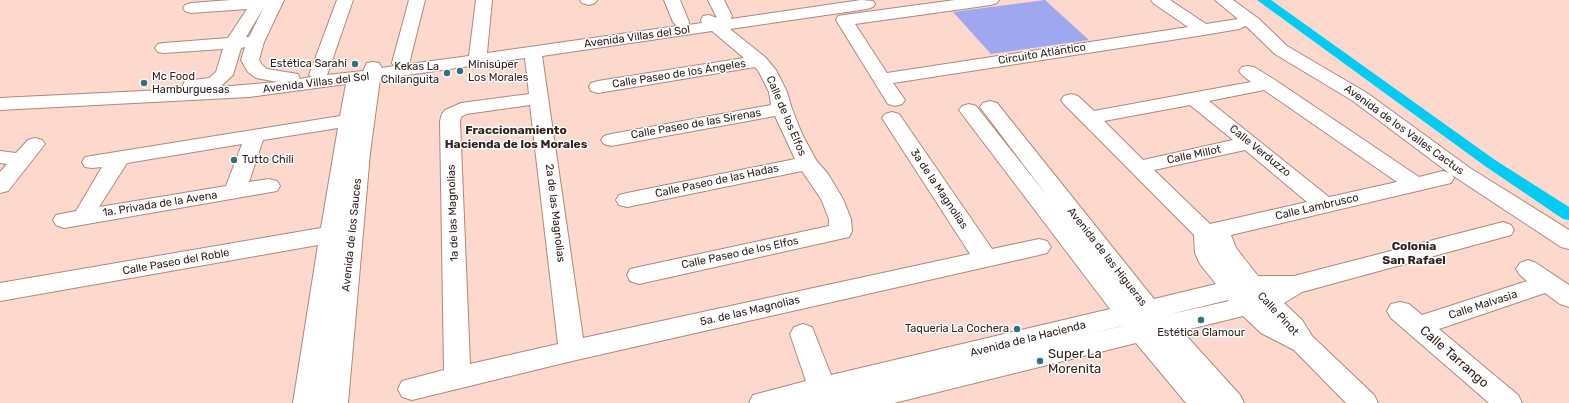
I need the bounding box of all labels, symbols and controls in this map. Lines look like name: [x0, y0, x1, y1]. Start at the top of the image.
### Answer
street label: Avenida Villas del Sol: [583, 23, 691, 51]
street label: Circuito Atlántico: [997, 41, 1087, 67]
place label: Estética Sarahi: [270, 57, 347, 71]
street label: Calle Paseo de los Ángeles: [611, 57, 747, 91]
place label: Minisúper Los Morales: [468, 58, 528, 84]
marker: Estética Sarahi: [350, 59, 360, 69]
place label: Kekas La Chilanguita: [381, 60, 439, 86]
marker: Minisúper Los Morales: [455, 66, 465, 76]
marker: Kekas La Chilanguita: [442, 68, 452, 78]
place label: Mc Food Hamburguesas: [152, 70, 230, 96]
street label: Avenida Villas del Sol: [262, 70, 370, 96]
street label: Calle de los Elfos: [763, 74, 809, 158]
marker: Mc Food Hamburguesas: [139, 78, 149, 88]
street label: Avenida de los Valles Cactus: [1342, 82, 1466, 178]
street label: Calle Paseo de las Sirenas: [630, 106, 762, 142]
street label: Calle Verduzzo: [1227, 122, 1293, 180]
district label: Fraccionamiento Hacienda de los Morales: [445, 124, 587, 152]
street label: Calle Millot: [1166, 143, 1222, 167]
street label: 3a de la Magnolias: [907, 147, 971, 231]
place label: Tutto Chili: [242, 153, 294, 167]
marker: Tutto Chili: [229, 155, 239, 165]
street label: Calle Paseo de las Hadas: [654, 161, 780, 201]
street label: 2a de las Magnolias: [542, 163, 568, 263]
street label: 1a de las Magnolias: [445, 164, 461, 262]
street label: Avenida de los Sauces: [339, 178, 365, 292]
street label: 1a. Privada de la Avena: [102, 188, 218, 220]
street label: Calle Lambrusco: [1274, 191, 1360, 223]
street label: Avenida de las Higueras: [1064, 205, 1150, 309]
street label: Calle Paseo de los Elfos: [680, 234, 800, 272]
district label: Colonia San Rafael: [1382, 240, 1446, 268]
street label: Calle Paseo del Roble: [122, 246, 230, 278]
street label: Calle Malvasia: [1447, 288, 1519, 322]
street label: Calle Pinot: [1255, 290, 1301, 338]
street label: 5a. de las Magnolias: [699, 293, 801, 329]
marker: Estética Glamour: [1196, 315, 1206, 325]
street label: Avenida de la Hacienda: [969, 318, 1087, 360]
place label: Taqueria La Cochera: [905, 322, 1009, 336]
street label: Calle Tarrango: [1416, 323, 1492, 391]
marker: Taqueria La Cochera: [1012, 324, 1022, 334]
place label: Estética Glamour: [1157, 326, 1245, 340]
place label: Super La Morenita: [1048, 346, 1102, 377]
marker: Super La Morenita: [1035, 356, 1045, 366]

